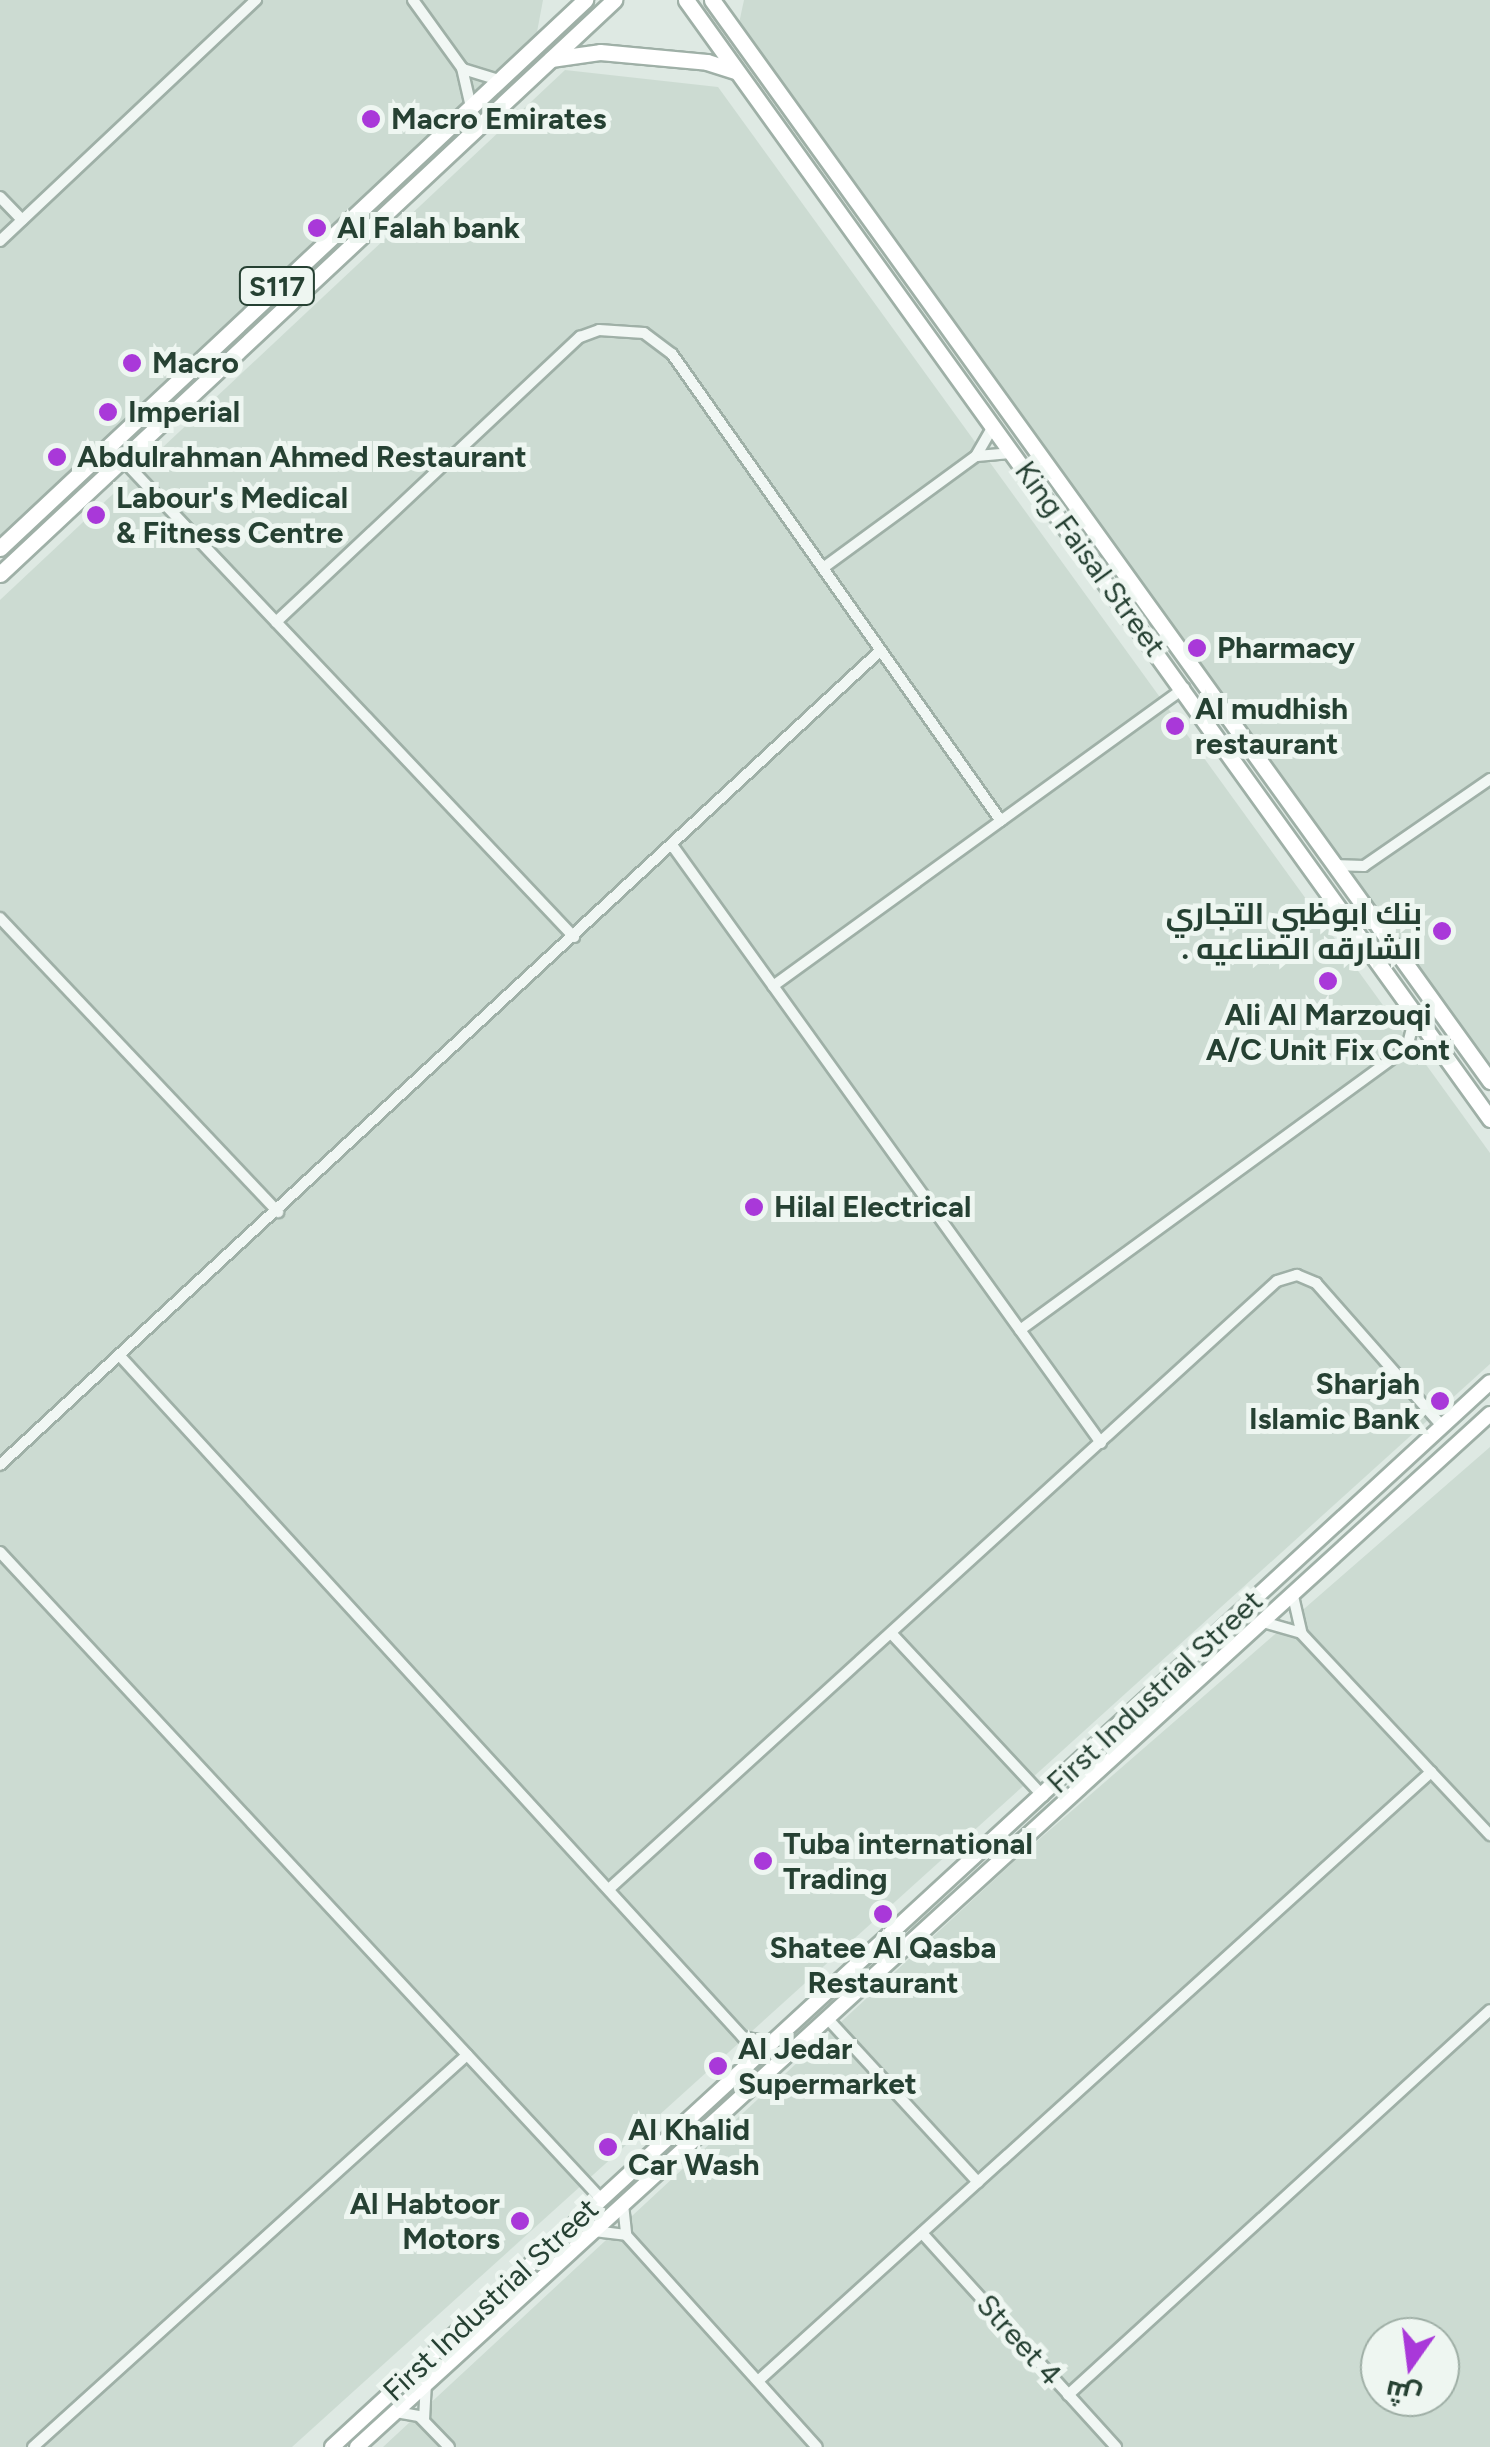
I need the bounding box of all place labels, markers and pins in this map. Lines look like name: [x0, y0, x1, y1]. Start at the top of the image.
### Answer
place label: Macro Emirates: [391, 101, 606, 137]
marker: Macro Emirates: [360, 108, 382, 130]
place label: Al Falah bank: [337, 210, 520, 246]
marker: Al Falah bank: [306, 217, 328, 239]
place label: Macro: [152, 345, 239, 381]
marker: Macro: [121, 352, 143, 374]
place label: Imperial: [128, 394, 240, 430]
marker: Imperial: [97, 401, 119, 423]
place label: Abdulrahman Ahmed Restaurant: [77, 439, 527, 475]
marker: Abdulrahman Ahmed Restaurant: [46, 446, 68, 468]
place label: Labour's Medical & Fitness Centre: [116, 480, 348, 550]
marker: Labour's Medical & Fitness Centre: [85, 504, 107, 526]
place label: Pharmacy: [1217, 630, 1355, 666]
marker: Pharmacy: [1186, 637, 1208, 659]
place label: Al mudhish restaurant: [1195, 691, 1348, 762]
marker: Al mudhish restaurant: [1164, 715, 1186, 737]
place label: بنك ابوظبي التجاري . الشارقه الصناعيه: [1166, 896, 1422, 966]
marker: بنك ابوظبي التجاري . الشارقه الصناعيه: [1431, 920, 1453, 942]
marker: Ali Al Marzouqi A/C Unit Fix Cont: [1317, 970, 1339, 992]
place label: Ali Al Marzouqi A/C Unit Fix Cont: [1206, 997, 1450, 1068]
place label: Hilal Electrical: [774, 1189, 971, 1225]
marker: Hilal Electrical: [743, 1196, 765, 1218]
place label: Sharjah Islamic Bank: [1249, 1366, 1420, 1436]
marker: Sharjah Islamic Bank: [1429, 1390, 1451, 1412]
place label: Tuba international Trading: [783, 1826, 1033, 1896]
marker: Tuba international Trading: [752, 1850, 774, 1872]
marker: Shatee Al Qasba Restaurant: [872, 1903, 894, 1925]
place label: Shatee Al Qasba Restaurant: [770, 1930, 996, 2000]
place label: Al Jedar Supermarket: [738, 2031, 917, 2102]
marker: Al Jedar Supermarket: [707, 2055, 729, 2077]
place label: Al Khalid Car Wash: [628, 2112, 760, 2182]
marker: Al Khalid Car Wash: [597, 2136, 619, 2158]
place label: Al Habtoor Motors: [350, 2186, 500, 2256]
marker: Al Habtoor Motors: [509, 2210, 531, 2232]

